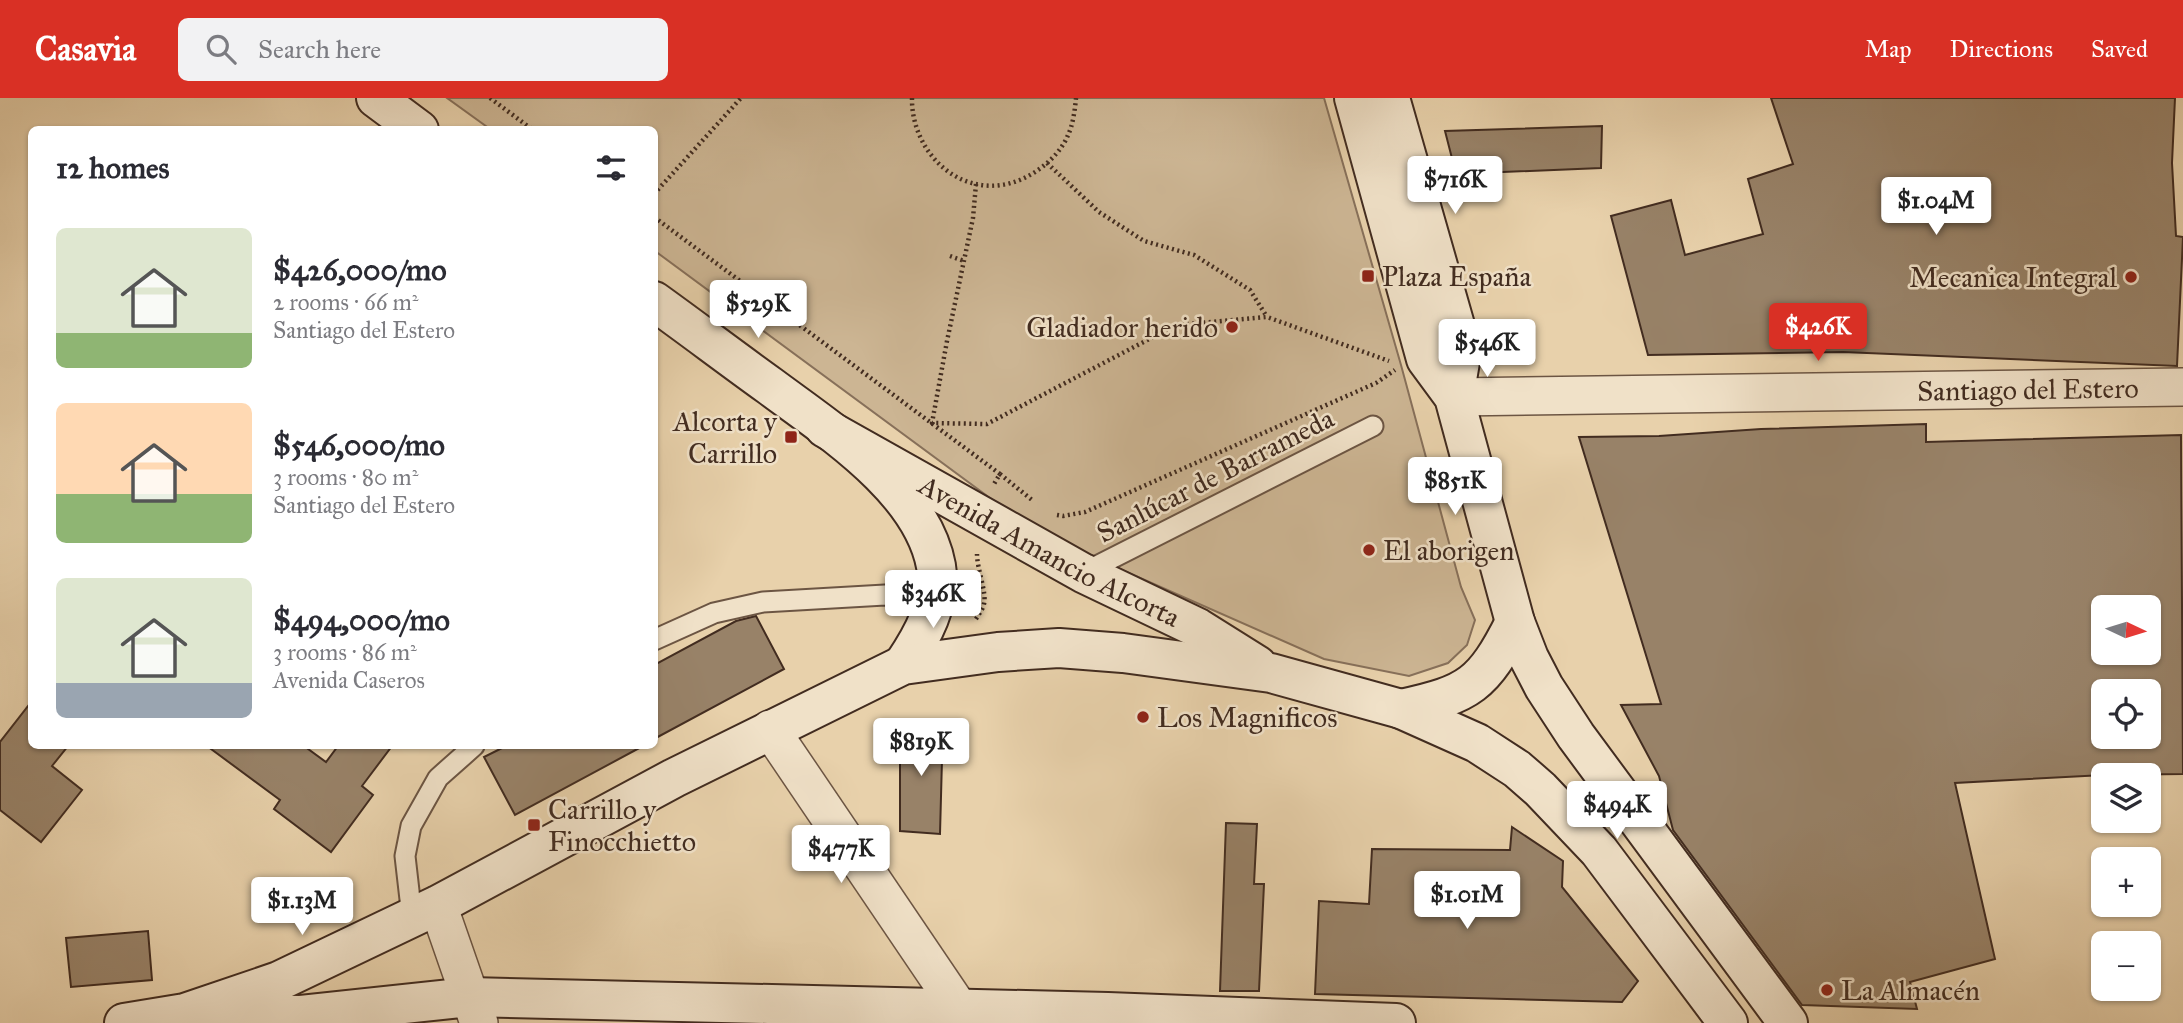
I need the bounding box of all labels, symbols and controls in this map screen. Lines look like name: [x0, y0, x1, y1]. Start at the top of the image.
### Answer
search box: [178, 18, 668, 81]
text: Casavia: [35, 29, 136, 69]
icon: search: [202, 30, 240, 68]
text: Search here: [258, 33, 381, 65]
text: Map: [1865, 34, 1912, 64]
text: Directions: [1950, 34, 2053, 64]
text: Saved: [2091, 34, 2148, 64]
icon: filters: [592, 149, 630, 187]
text: 12 homes: [56, 150, 169, 186]
pin: $716K: [1406, 156, 1504, 216]
text: $716K: [1423, 165, 1487, 193]
pin: $1.04M: [1879, 178, 1993, 237]
text: $1.04M: [1897, 186, 1975, 214]
text: $426,000/mo: [273, 252, 447, 288]
icon: home: [112, 256, 196, 340]
place label: Plaza España: [1382, 259, 1531, 294]
place label: Mecanica Integral: [1909, 260, 2117, 295]
marker: Plaza España: [1360, 268, 1376, 284]
marker: Mecanica Integral: [2123, 269, 2139, 285]
pin: $529K: [709, 280, 807, 340]
text: 2 rooms · 66 m²: [273, 288, 418, 316]
text: $529K: [726, 289, 790, 317]
pin: $426K: [1769, 303, 1867, 363]
place label: Gladiador herido: [1026, 310, 1218, 345]
text: $426K: [1785, 312, 1851, 340]
text: Santiago del Estero: [273, 316, 455, 344]
marker: Gladiador herido: [1224, 319, 1240, 335]
pin: $546K: [1438, 320, 1536, 379]
text: $546K: [1455, 328, 1519, 356]
street label: Santiago del Estero: [1917, 371, 2139, 409]
street label: Sanlúcar de Barrameda: [1091, 400, 1340, 550]
place label: Alcorta y Carrillo: [672, 404, 778, 471]
text: $546,000/mo: [273, 427, 445, 463]
marker: Alcorta y Carrillo: [783, 429, 799, 445]
icon: home: [112, 431, 196, 515]
pin: $851K: [1406, 458, 1504, 517]
text: 3 rooms · 80 m²: [273, 463, 418, 491]
text: $851K: [1424, 466, 1486, 494]
street label: Avenida Amancio Alcorta: [912, 467, 1186, 635]
text: Santiago del Estero: [273, 491, 455, 519]
place label: El aborigen: [1383, 533, 1514, 568]
marker: El aborigen: [1361, 542, 1377, 558]
pin: $346K: [884, 570, 982, 630]
text: $346K: [901, 579, 965, 607]
north arrow: [2091, 595, 2161, 665]
map controls: [2091, 595, 2161, 1001]
text: $494,000/mo: [273, 602, 450, 638]
icon: home: [112, 606, 196, 690]
text: 3 rooms · 86 m²: [273, 638, 417, 666]
text: Avenida Caseros: [273, 666, 425, 694]
button: locate: [2091, 679, 2161, 749]
place label: Los Magnificos: [1157, 700, 1337, 735]
marker: Los Magnificos: [1135, 709, 1151, 725]
pin: $819K: [872, 718, 970, 778]
text: $819K: [889, 727, 953, 755]
button: layers: [2091, 763, 2161, 833]
pin: $494K: [1568, 782, 1666, 841]
text: $494K: [1583, 790, 1651, 818]
place label: Carrillo y Finocchietto: [548, 792, 696, 859]
marker: Carrillo y Finocchietto: [526, 817, 542, 833]
pin: $477K: [792, 826, 890, 885]
text: $477K: [808, 834, 874, 862]
button: +: [2091, 847, 2161, 917]
pin: $1.01M: [1410, 872, 1524, 931]
pin: $1.13M: [245, 878, 359, 937]
text: $1.01M: [1430, 880, 1504, 908]
text: $1.13M: [267, 886, 337, 914]
button: −: [2091, 931, 2161, 1001]
place label: La Almacén: [1841, 973, 1980, 1008]
marker: La Almacén: [1819, 982, 1835, 998]

